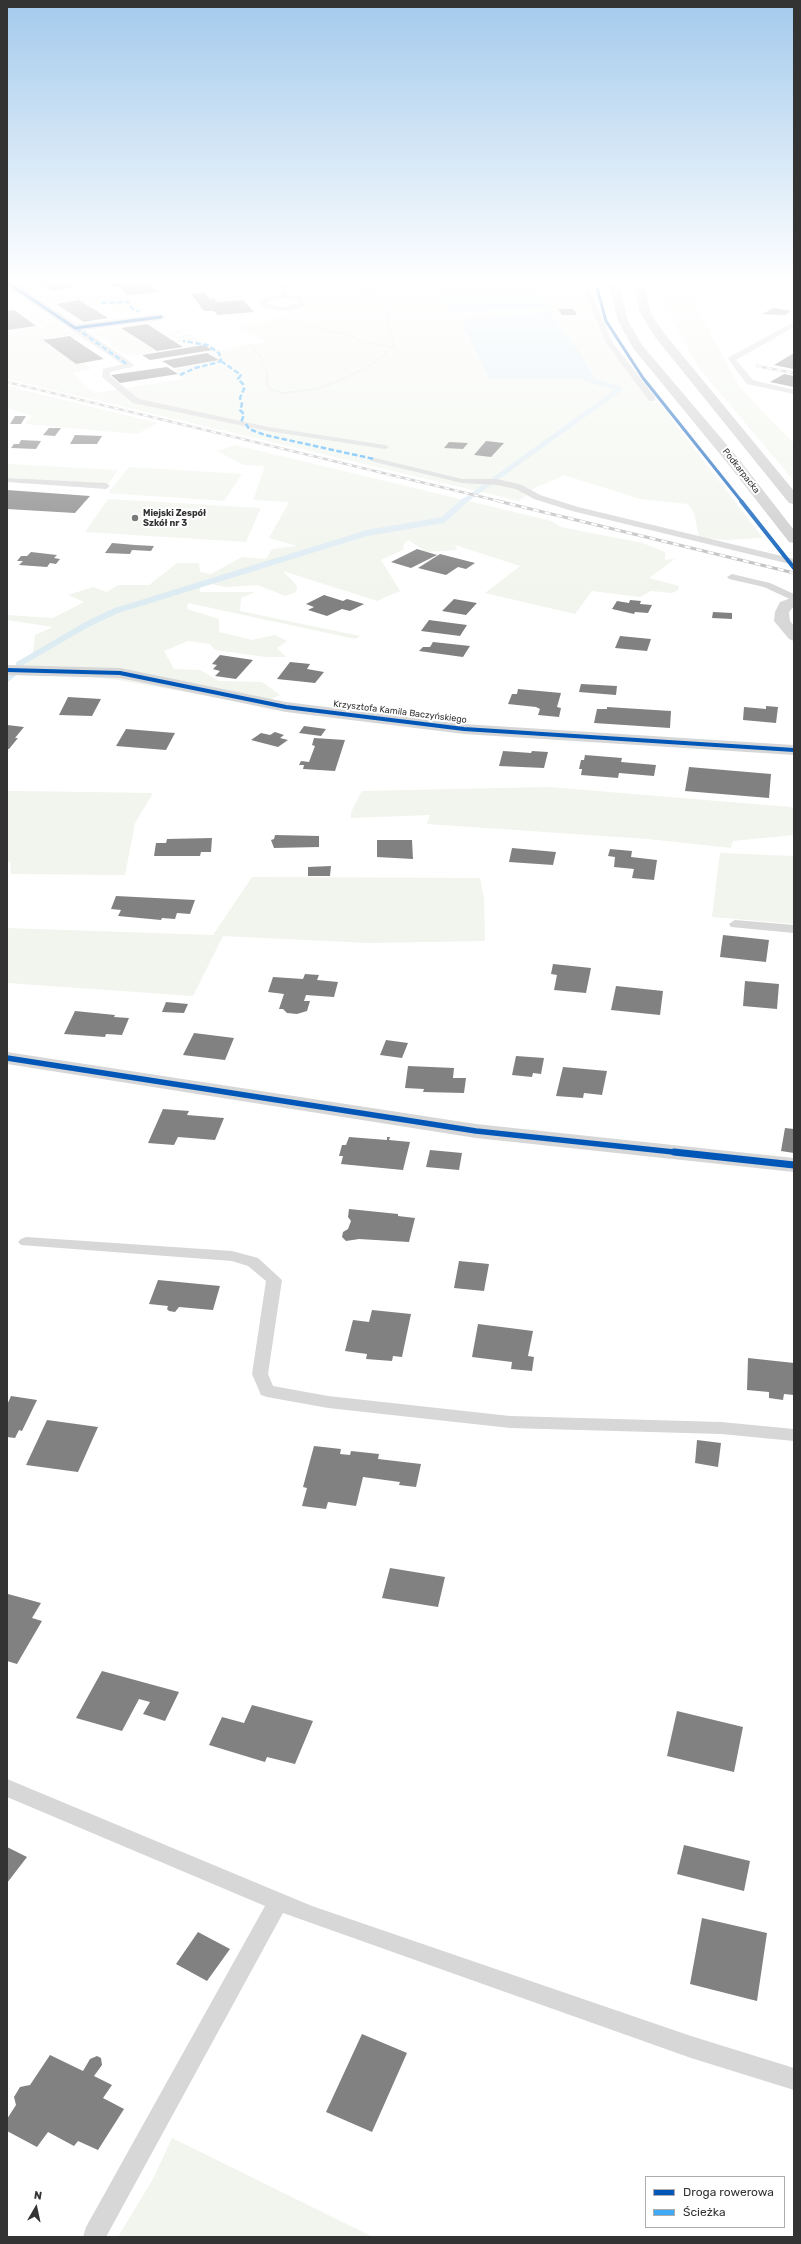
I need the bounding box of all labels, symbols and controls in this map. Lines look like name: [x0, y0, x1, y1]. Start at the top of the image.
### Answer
street label: Podkarpacka: [720, 446, 762, 496]
place label: Miejski Zespół Szkół nr 3: [143, 508, 206, 529]
marker: Miejski Zespół Szkół nr 3: [130, 513, 140, 523]
street label: Krzysztofa Kamila Baczyńskiego: [333, 698, 467, 726]
legend: [645, 2176, 785, 2228]
text: Droga rowerowa: [683, 2185, 774, 2199]
north arrow: [16, 2188, 56, 2228]
text: N: [33, 2189, 43, 2203]
text: Ścieżka: [683, 2205, 726, 2219]

